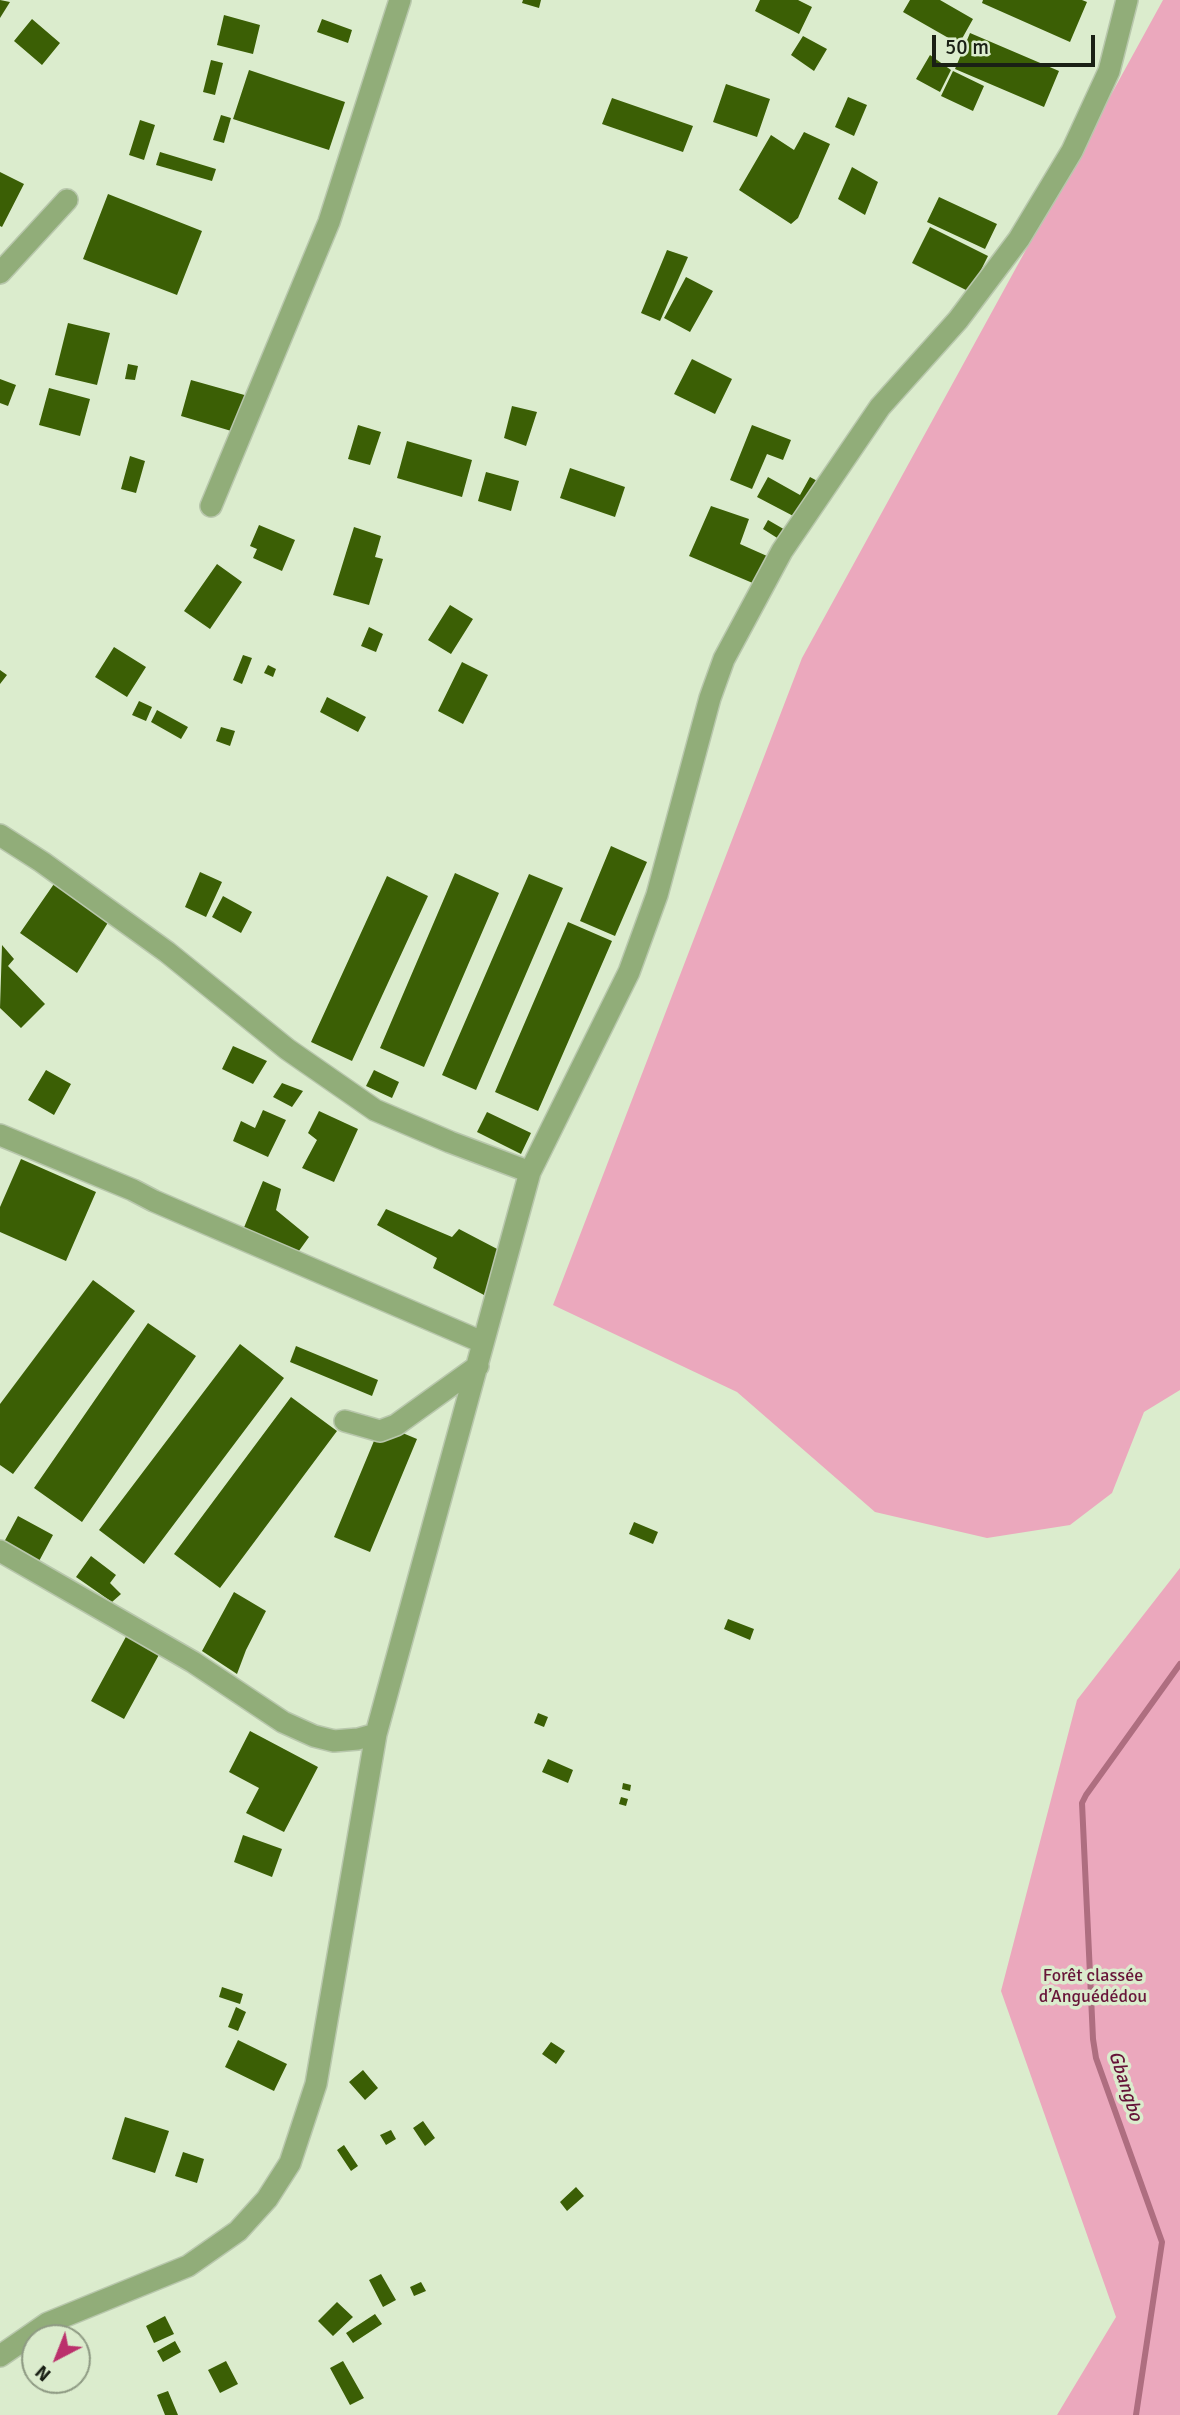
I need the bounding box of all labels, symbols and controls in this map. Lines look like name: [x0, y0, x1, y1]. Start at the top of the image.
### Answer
scale bar: [935, 21, 1098, 65]
text: 50 m: [945, 34, 989, 60]
park label: Forêt classée d’Anguédédou: [1039, 1965, 1147, 2008]
water label: Gbangbo: [1103, 2048, 1147, 2124]
north arrow: [21, 2324, 91, 2394]
text: N: [30, 2360, 56, 2386]

